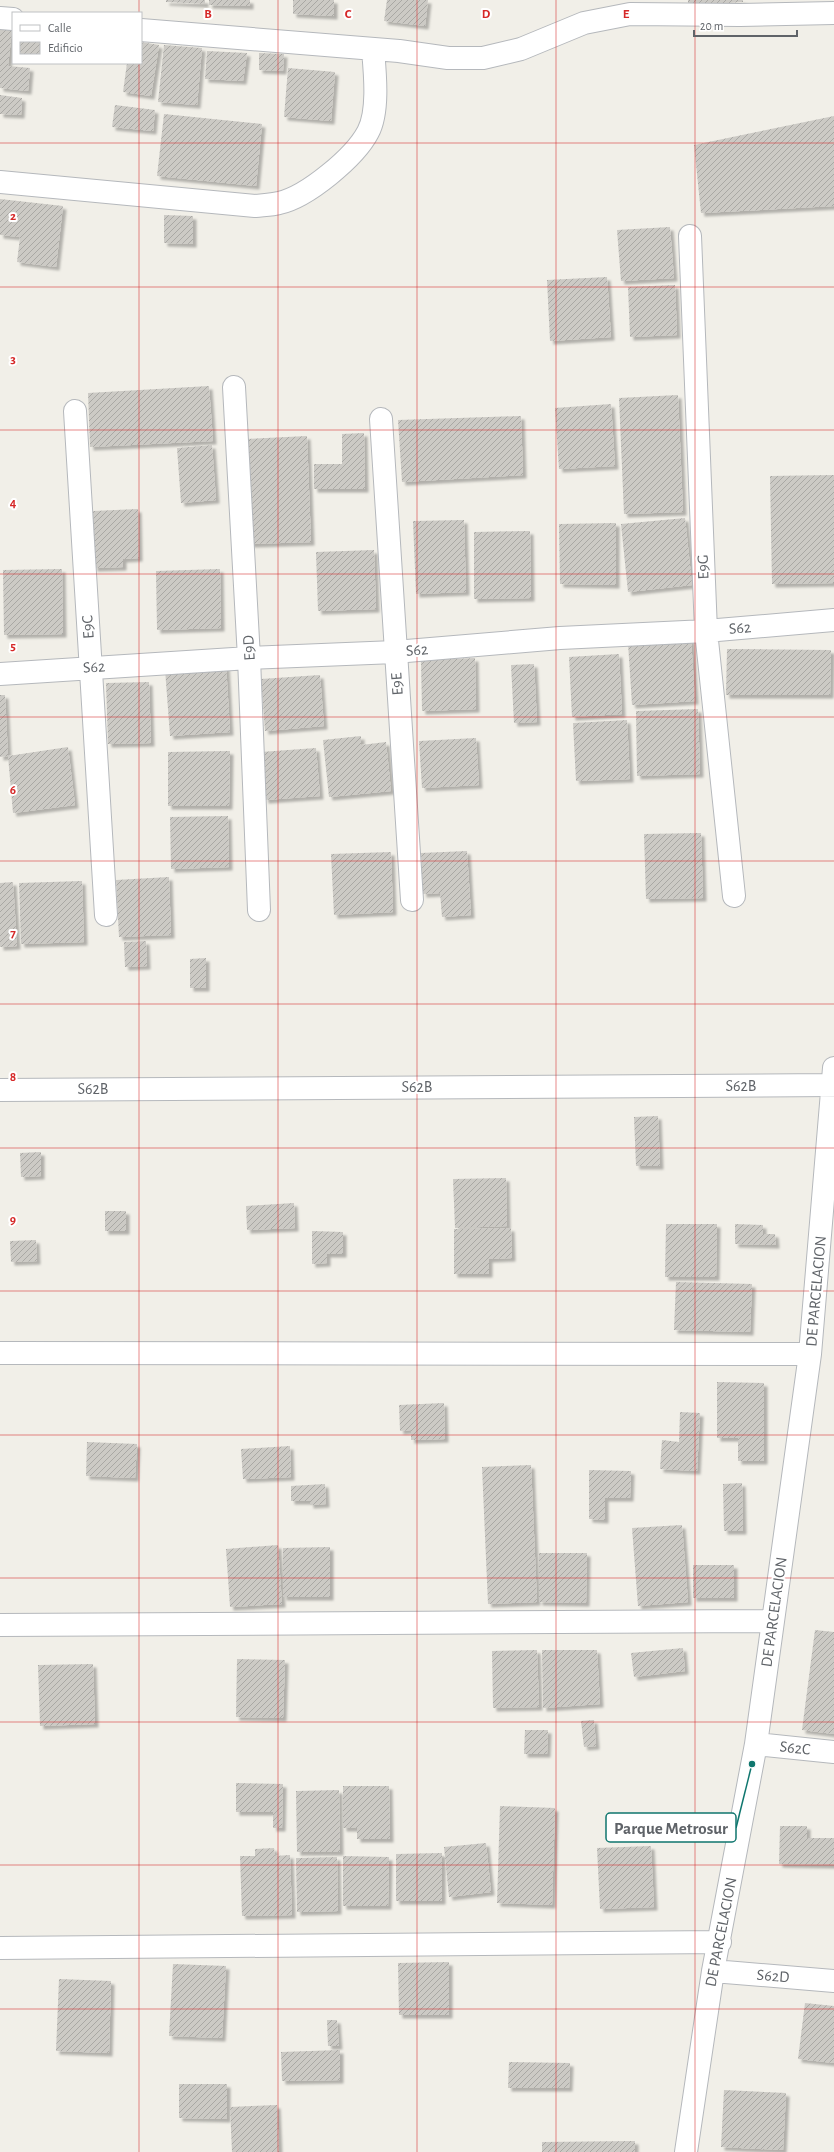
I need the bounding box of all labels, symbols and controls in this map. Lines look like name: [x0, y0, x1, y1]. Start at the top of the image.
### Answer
text: B: [204, 8, 212, 21]
text: C: [345, 8, 352, 21]
text: D: [482, 8, 491, 21]
text: E: [623, 8, 630, 21]
legend: [12, 12, 142, 64]
scale bar: [694, 12, 797, 38]
text: 20 m: [700, 20, 723, 32]
text: Calle: [48, 22, 71, 34]
text: Edificio: [48, 42, 83, 54]
text: 2: [10, 210, 16, 223]
text: 3: [10, 353, 16, 366]
text: 4: [10, 497, 17, 510]
street label: E9G: [695, 554, 711, 580]
street label: E9C: [79, 615, 97, 639]
street label: S62: [728, 619, 752, 637]
street label: E9D: [240, 635, 258, 661]
text: 5: [10, 640, 16, 653]
street label: S62: [405, 641, 429, 659]
street label: S62: [82, 658, 106, 676]
street label: E9E: [388, 672, 406, 696]
text: 6: [10, 784, 16, 797]
text: 7: [10, 927, 16, 940]
text: 8: [10, 1071, 16, 1084]
street label: S62B: [726, 1078, 756, 1094]
street label: S62B: [402, 1079, 432, 1095]
street label: S62B: [78, 1081, 108, 1097]
text: 9: [10, 1214, 16, 1227]
street label: DE PARCELACION: [803, 1235, 829, 1347]
street label: DE PARCELACION: [758, 1556, 790, 1668]
street label: S62C: [779, 1738, 811, 1758]
callout: Parque Metrosur: [606, 1813, 736, 1842]
text: Parque Metrosur: [614, 1820, 728, 1837]
street label: DE PARCELACION: [703, 1876, 739, 1988]
street label: S62D: [756, 1967, 790, 1985]

